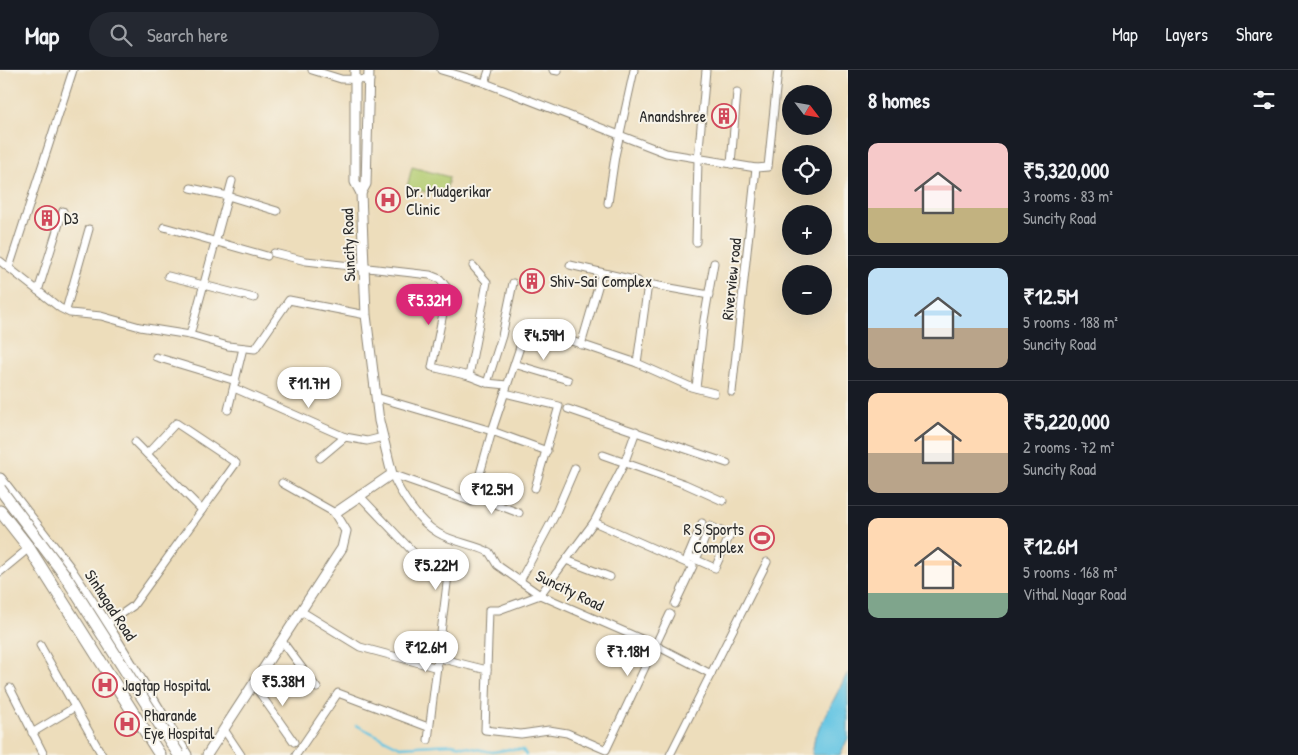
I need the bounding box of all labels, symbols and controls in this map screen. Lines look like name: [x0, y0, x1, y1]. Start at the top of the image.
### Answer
search box: [89, 12, 439, 57]
text: Map: [25, 19, 59, 51]
icon: search: [107, 21, 135, 49]
text: Search here: [147, 22, 228, 48]
text: Map: [1112, 22, 1138, 47]
text: Layers: [1166, 22, 1208, 47]
text: Share: [1236, 22, 1273, 47]
north arrow: [782, 85, 832, 135]
map controls: [782, 85, 832, 315]
text: 8 homes: [868, 86, 930, 115]
icon: filters: [1250, 86, 1278, 114]
building icon: Anandshree: [711, 103, 737, 129]
place label: Anandshree: [639, 105, 707, 127]
button: locate: [782, 145, 832, 195]
text: ₹5,320,000: [1023, 156, 1109, 185]
icon: home: [908, 163, 968, 223]
place label: Dr. Mudgerikar Clinic: [406, 180, 491, 220]
text: 3 rooms · 83 m²: [1023, 185, 1113, 207]
hospital icon: Dr. Mudgerikar Clinic: [375, 187, 401, 213]
building icon: D3: [34, 205, 60, 231]
button: +: [782, 205, 832, 255]
place label: D3: [64, 207, 79, 229]
text: Suncity Road: [1023, 207, 1096, 229]
street label: Suncity Road: [336, 208, 360, 282]
street label: Riverview road: [716, 237, 746, 321]
button: −: [782, 265, 832, 315]
building icon: Shiv-Sai Complex: [519, 268, 545, 294]
place label: Shiv-Sai Complex: [550, 270, 652, 292]
text: ₹12.5M: [1023, 282, 1078, 311]
pin: ₹5.32M: [388, 284, 470, 326]
icon: home: [908, 288, 968, 348]
text: ₹5.32M: [407, 289, 451, 311]
text: 5 rooms · 188 m²: [1023, 311, 1118, 333]
pin: ₹4.59M: [503, 318, 585, 361]
text: ₹4.59M: [524, 324, 564, 346]
text: Suncity Road: [1023, 333, 1096, 355]
pin: ₹11.7M: [268, 366, 350, 409]
text: ₹11.7M: [288, 372, 330, 394]
text: ₹5,220,000: [1023, 407, 1110, 436]
icon: home: [908, 413, 968, 473]
text: 2 rooms · 72 m²: [1023, 436, 1114, 458]
text: Suncity Road: [1023, 458, 1096, 480]
pin: ₹12.5M: [451, 472, 533, 515]
text: ₹12.5M: [471, 478, 513, 500]
place label: R S Sports Complex: [684, 518, 744, 558]
sports icon: R S Sports Complex: [749, 525, 775, 551]
text: ₹12.6M: [1023, 532, 1078, 561]
icon: home: [908, 538, 968, 598]
pin: ₹5.22M: [395, 548, 477, 591]
text: ₹5.22M: [414, 554, 458, 576]
text: 5 rooms · 168 m²: [1023, 561, 1117, 583]
street label: Suncity Road: [532, 564, 608, 616]
street label: Sinhagad Road: [80, 565, 142, 645]
text: Vithal Nagar Road: [1023, 583, 1126, 605]
pin: ₹12.6M: [385, 630, 467, 673]
pin: ₹7.18M: [587, 634, 669, 677]
text: ₹12.6M: [405, 636, 447, 658]
text: ₹7.18M: [607, 640, 649, 662]
pin: ₹5.38M: [242, 664, 324, 707]
text: ₹5.38M: [262, 670, 304, 692]
hospital icon: Jagtap Hospital: [92, 672, 118, 698]
place label: Jagtap Hospital: [122, 674, 211, 696]
place label: Pharande Eye Hospital: [144, 704, 215, 744]
hospital icon: Pharande Eye Hospital: [114, 711, 140, 737]

